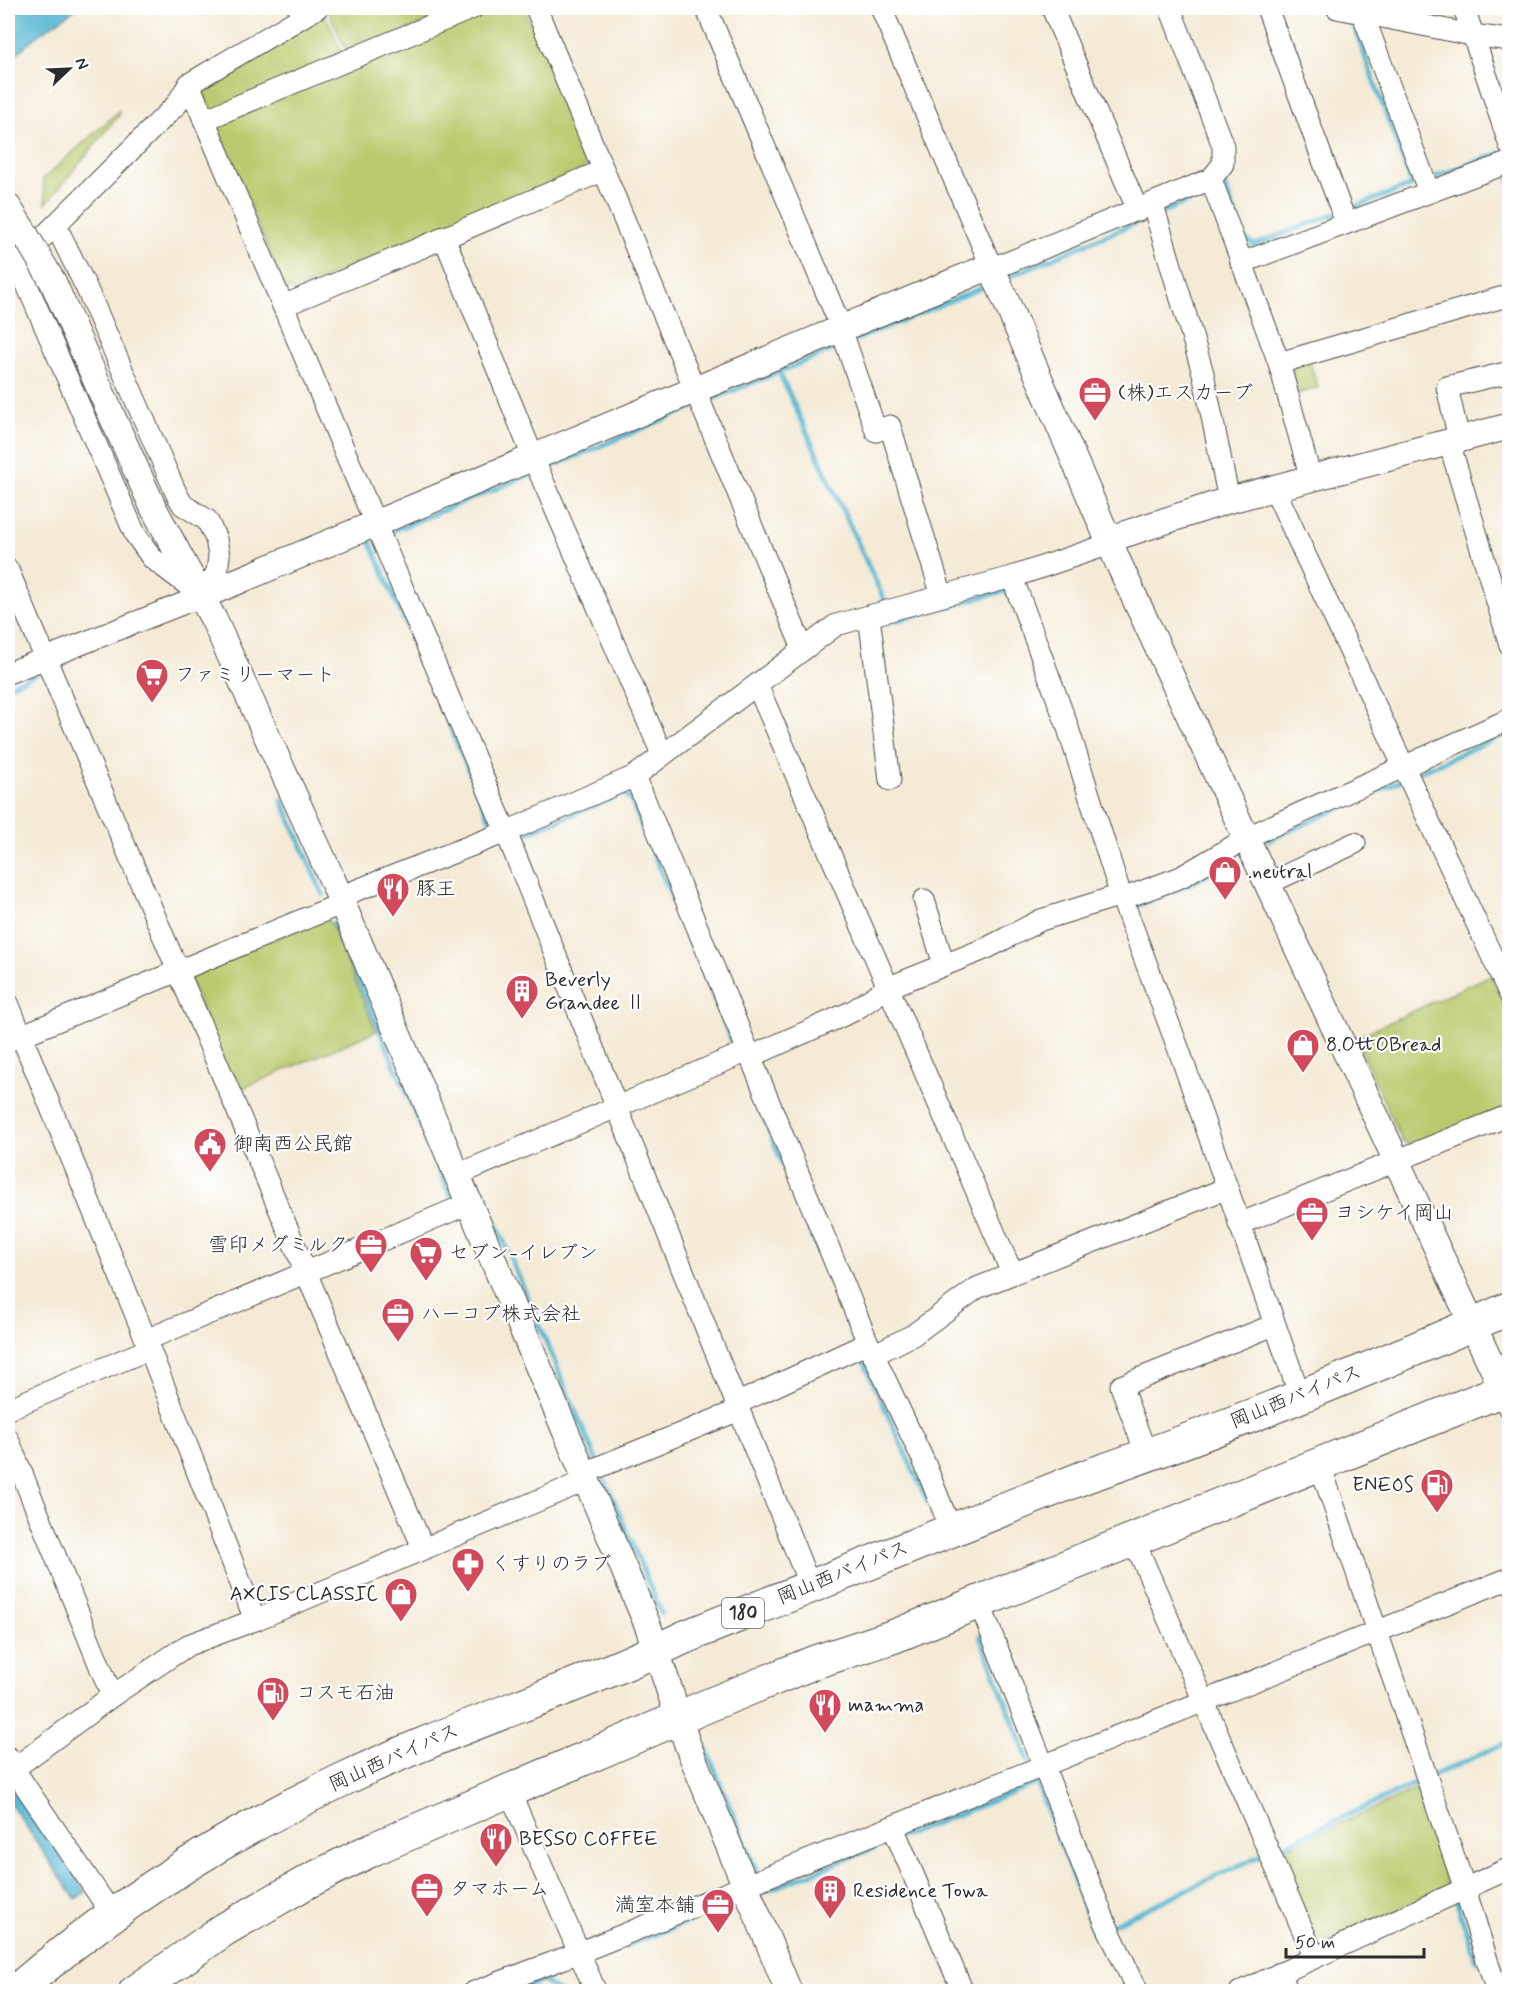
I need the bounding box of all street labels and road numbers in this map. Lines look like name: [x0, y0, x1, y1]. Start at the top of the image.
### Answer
street label: 岡山西バイパス: [1226, 1358, 1366, 1436]
street label: 岡山西バイパス: [773, 1534, 913, 1612]
road number: 180: [722, 1598, 764, 1628]
street label: 岡山西バイパス: [325, 1717, 463, 1799]

